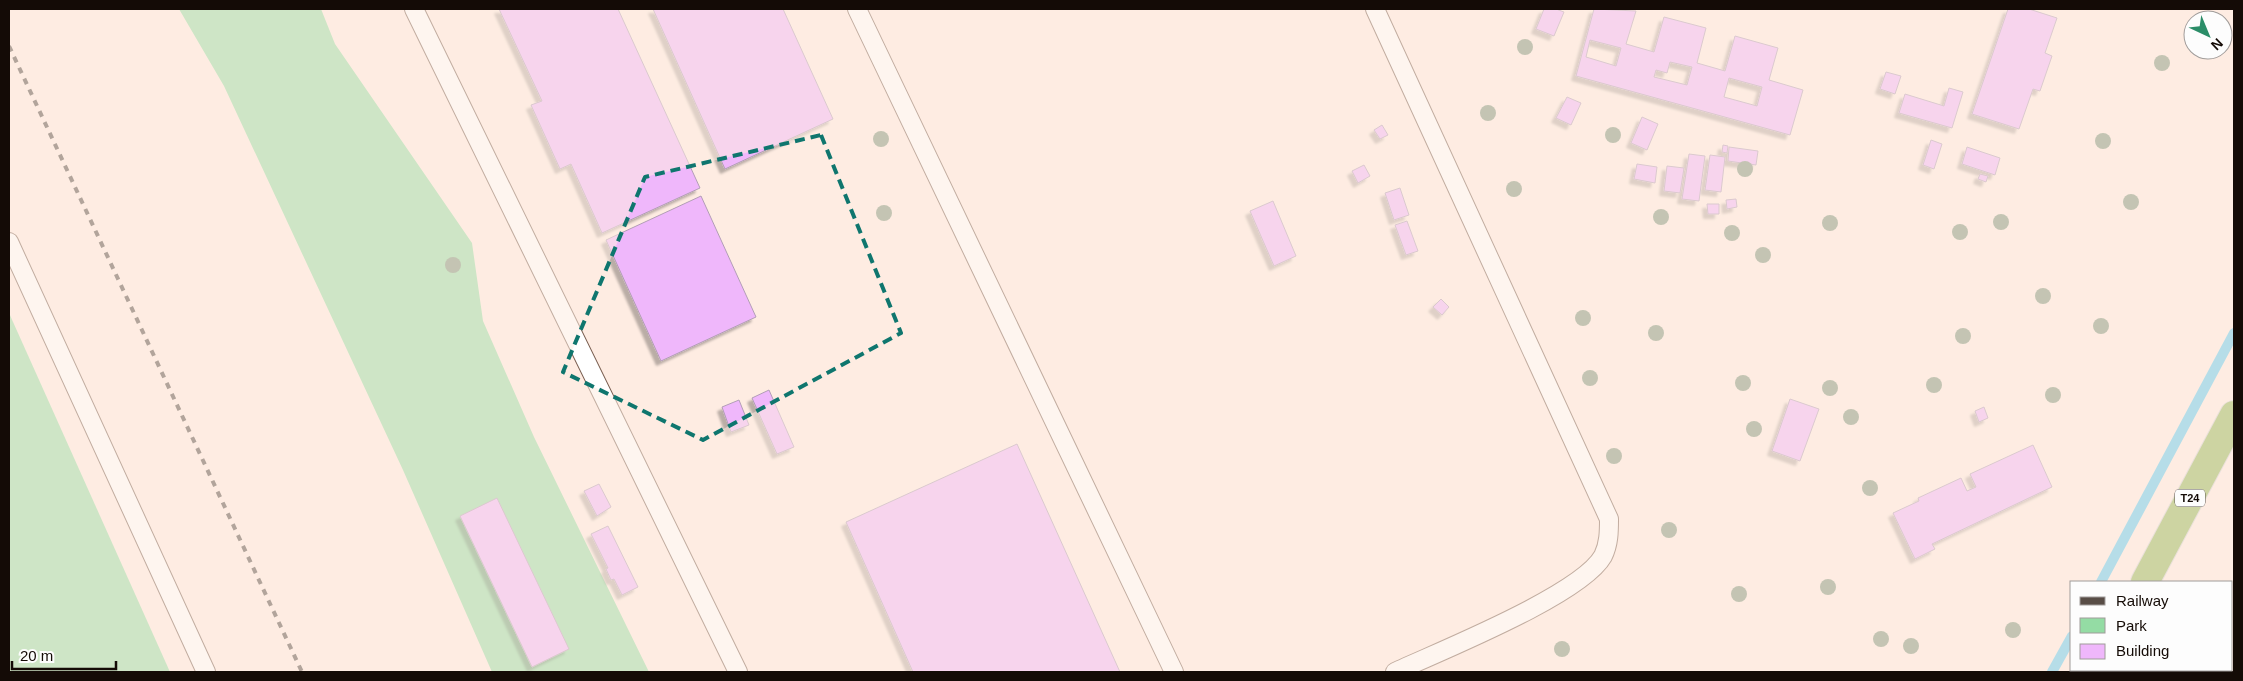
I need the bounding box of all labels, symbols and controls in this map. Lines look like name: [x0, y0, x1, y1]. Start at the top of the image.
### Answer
north arrow: [2183, 10, 2233, 60]
text: N: [2208, 35, 2226, 54]
road number: T24: [2175, 489, 2205, 506]
legend: [2070, 581, 2233, 671]
text: Railway: [2116, 592, 2169, 609]
text: Park: [2116, 617, 2147, 634]
scale bar: [12, 638, 116, 670]
text: Building: [2116, 642, 2169, 659]
text: 20 m: [20, 647, 53, 664]

